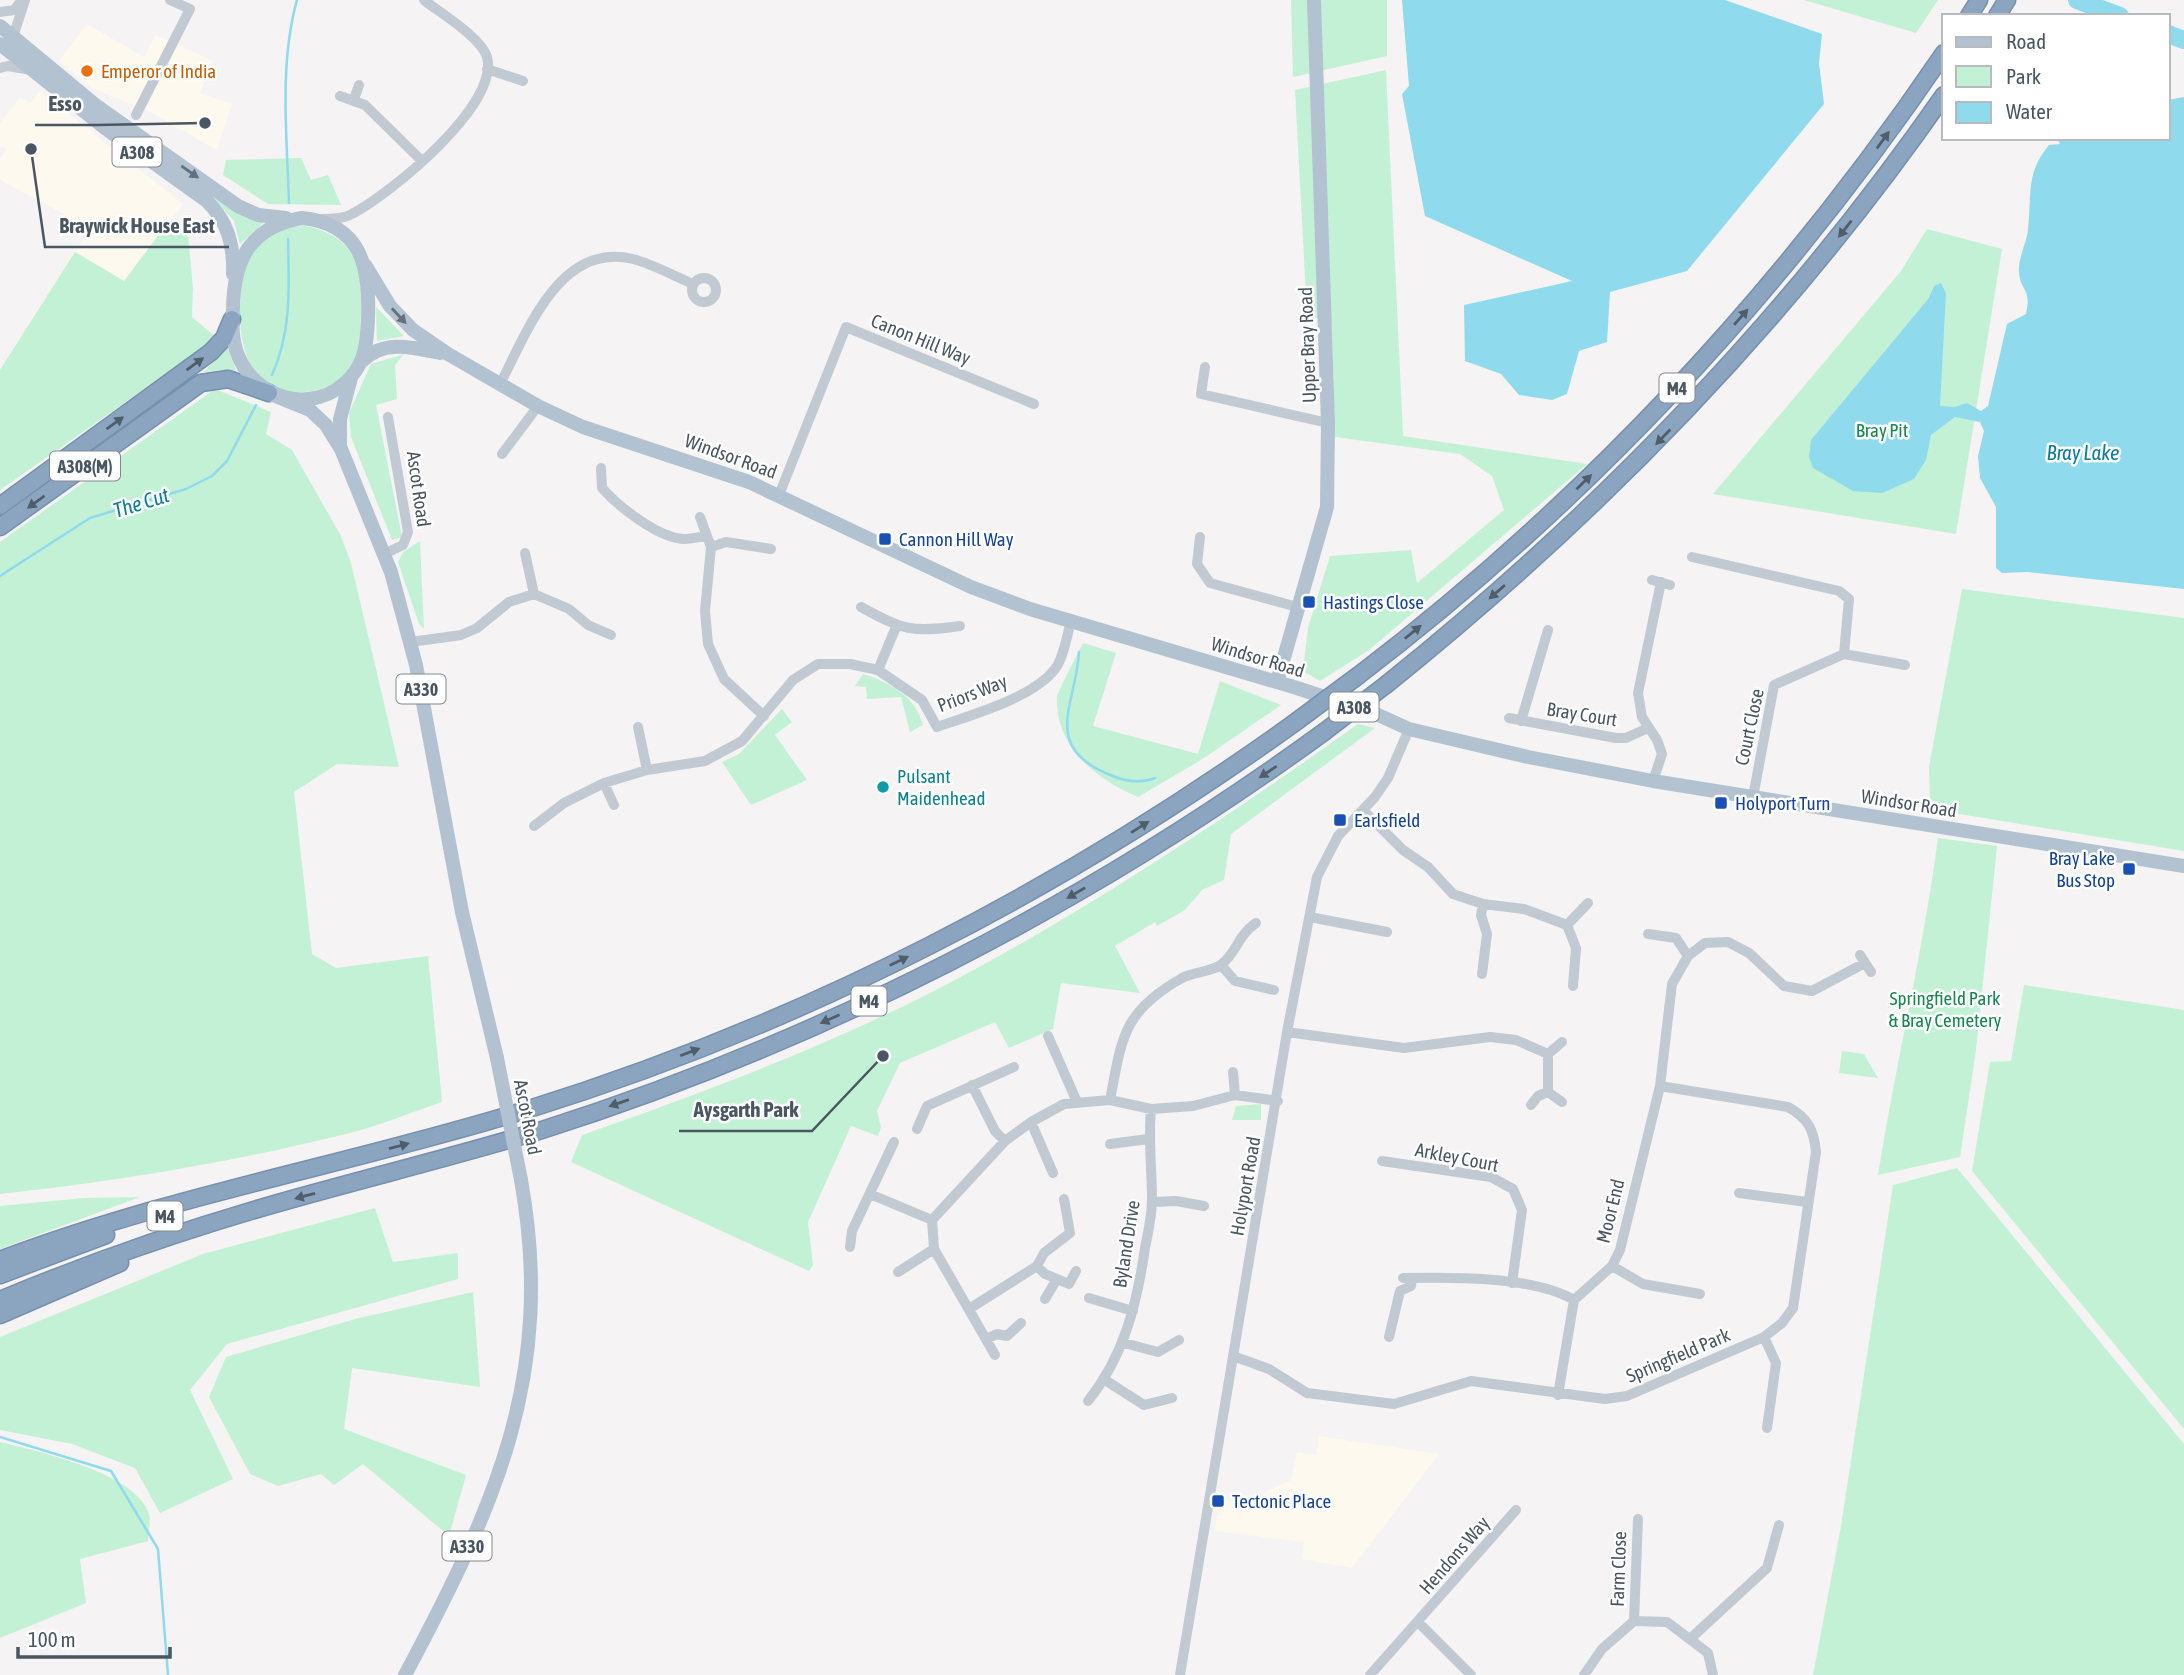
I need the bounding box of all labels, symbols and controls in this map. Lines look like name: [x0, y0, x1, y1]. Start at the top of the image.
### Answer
legend: [1942, 14, 2170, 140]
text: Road: [2006, 29, 2046, 53]
place label: Emperor of India: [101, 60, 216, 82]
marker: Emperor of India: [79, 63, 95, 79]
text: Park: [2006, 64, 2041, 88]
callout: Esso: [35, 83, 96, 125]
text: Esso: [48, 91, 82, 115]
text: Water: [2006, 99, 2053, 123]
one-way arrow: [1875, 131, 1889, 149]
road number: A308: [113, 138, 162, 167]
one-way arrow: [181, 165, 199, 179]
callout: Braywick House East: [45, 205, 229, 247]
text: Braywick House East: [59, 213, 215, 237]
one-way arrow: [1838, 219, 1853, 237]
street label: Upper Bray Road: [1294, 287, 1320, 403]
one-way arrow: [391, 307, 407, 324]
street label: Canon Hill Way: [868, 309, 974, 369]
one-way arrow: [1733, 309, 1748, 326]
one-way arrow: [186, 358, 204, 372]
road number: M4: [1660, 374, 1694, 402]
one-way arrow: [106, 416, 124, 430]
park label: Bray Pit: [1856, 419, 1908, 441]
one-way arrow: [1656, 428, 1672, 445]
street label: Windsor Road: [682, 429, 780, 483]
water label: Bray Lake: [2046, 440, 2120, 464]
street label: Ascot Road: [403, 450, 435, 528]
road number: A308(M): [50, 452, 120, 480]
one-way arrow: [1575, 473, 1592, 490]
water label: The Cut: [110, 482, 172, 522]
one-way arrow: [26, 495, 45, 509]
place label: Cannon Hill Way: [899, 528, 1014, 550]
marker: Cannon Hill Way: [877, 531, 893, 547]
one-way arrow: [1489, 584, 1506, 599]
place label: Hastings Close: [1323, 591, 1424, 613]
marker: Hastings Close: [1301, 594, 1317, 610]
one-way arrow: [1404, 625, 1422, 640]
street label: Windsor Road: [1209, 632, 1307, 682]
street label: Priors Way: [934, 670, 1010, 716]
road number: A330: [396, 674, 446, 704]
street label: Court Close: [1730, 687, 1768, 767]
road number: A308: [1330, 692, 1378, 722]
street label: Bray Court: [1545, 698, 1619, 730]
place label: Pulsant Maidenhead: [897, 765, 985, 809]
one-way arrow: [1259, 765, 1277, 779]
marker: Pulsant Maidenhead: [875, 779, 891, 795]
street label: Windsor Road: [1860, 785, 1958, 821]
place label: Holyport Turn: [1735, 792, 1830, 814]
marker: Holyport Turn: [1713, 795, 1729, 811]
place label: Earlsfield: [1354, 809, 1420, 831]
marker: Earlsfield: [1332, 812, 1348, 828]
one-way arrow: [1131, 821, 1150, 834]
place label: Bray Lake Bus Stop: [2049, 847, 2115, 891]
marker: Bray Lake Bus Stop: [2121, 861, 2137, 877]
one-way arrow: [1066, 887, 1085, 899]
one-way arrow: [889, 956, 909, 967]
road number: M4: [852, 986, 886, 1016]
park label: Springfield Park & Bray Cemetery: [1889, 987, 2002, 1031]
one-way arrow: [820, 1013, 840, 1025]
one-way arrow: [680, 1046, 701, 1057]
street label: Ascot Road: [510, 1077, 546, 1157]
callout: Aysgarth Park: [679, 1089, 812, 1131]
text: Aysgarth Park: [693, 1097, 799, 1121]
one-way arrow: [608, 1098, 629, 1109]
street label: Holyport Road: [1225, 1135, 1265, 1237]
street label: Arkley Court: [1413, 1138, 1501, 1176]
one-way arrow: [388, 1140, 410, 1151]
street label: Moor End: [1591, 1177, 1629, 1245]
one-way arrow: [293, 1191, 315, 1202]
street label: Byland Drive: [1108, 1199, 1144, 1289]
road number: M4: [148, 1202, 182, 1231]
street label: Springfield Park: [1623, 1323, 1734, 1387]
place label: Tectonic Place: [1232, 1490, 1331, 1512]
marker: Tectonic Place: [1210, 1493, 1226, 1509]
street label: Hendons Way: [1414, 1512, 1494, 1598]
street label: Farm Close: [1606, 1531, 1630, 1607]
road number: A330: [442, 1532, 491, 1560]
scale bar: [18, 1616, 170, 1660]
text: 100 m: [28, 1627, 76, 1651]

